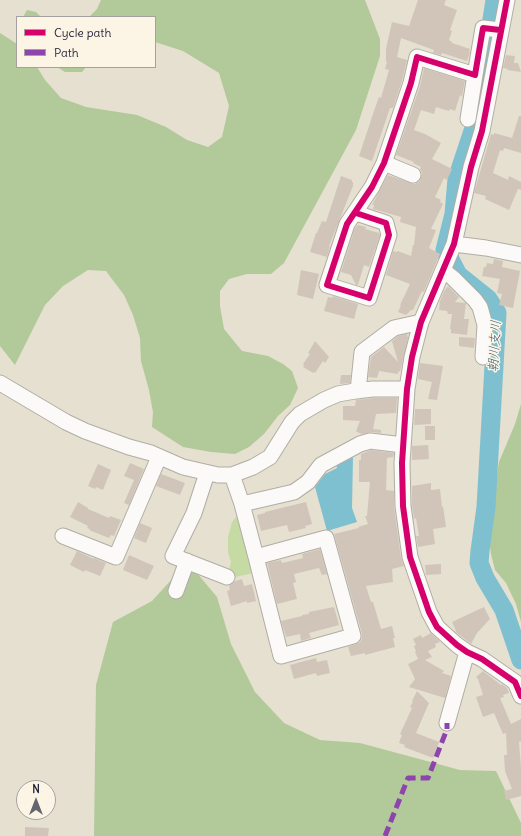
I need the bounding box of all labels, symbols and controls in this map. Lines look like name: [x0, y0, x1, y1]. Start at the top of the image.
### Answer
legend: [16, 16, 156, 68]
text: Cycle path: [54, 25, 111, 40]
text: Path: [54, 45, 79, 60]
water label: 朝川支川: [486, 320, 504, 372]
north arrow: [16, 780, 56, 820]
text: N: [32, 782, 40, 796]

